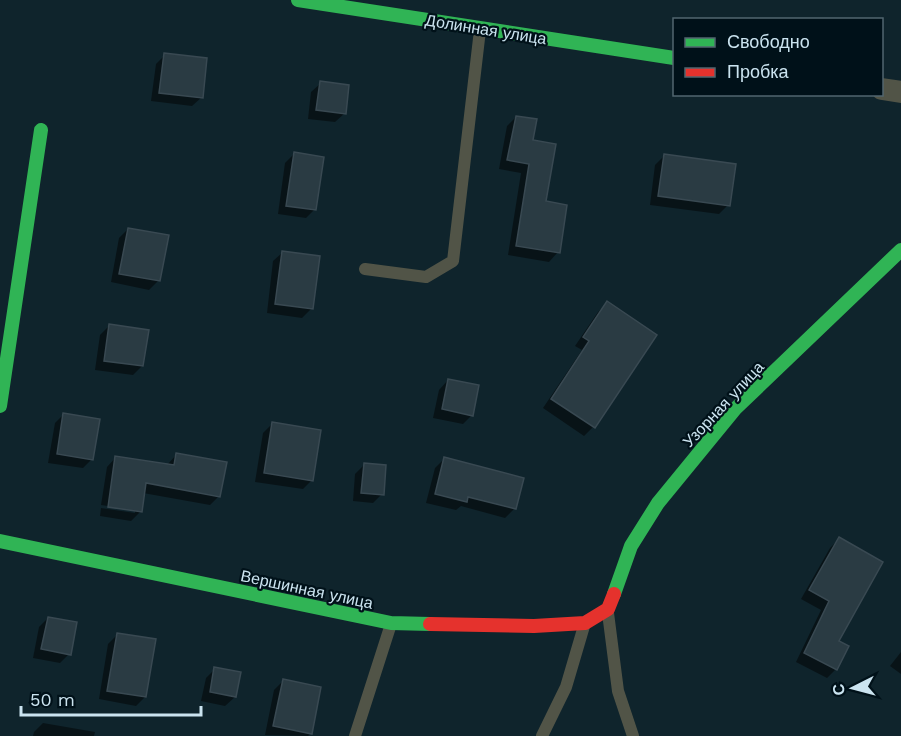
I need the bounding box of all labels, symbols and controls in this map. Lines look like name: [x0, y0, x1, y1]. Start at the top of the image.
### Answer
street label: Долинная улица: [424, 11, 548, 48]
legend: [673, 18, 883, 96]
text: Свободно: [727, 31, 810, 52]
text: Пробка: [727, 61, 790, 82]
street label: Узорная улица: [679, 358, 768, 451]
street label: Вершинная улица: [239, 566, 375, 613]
north arrow: [823, 658, 883, 718]
scale bar: [21, 679, 201, 717]
text: С: [828, 682, 849, 696]
text: 50 m: [30, 689, 75, 710]

